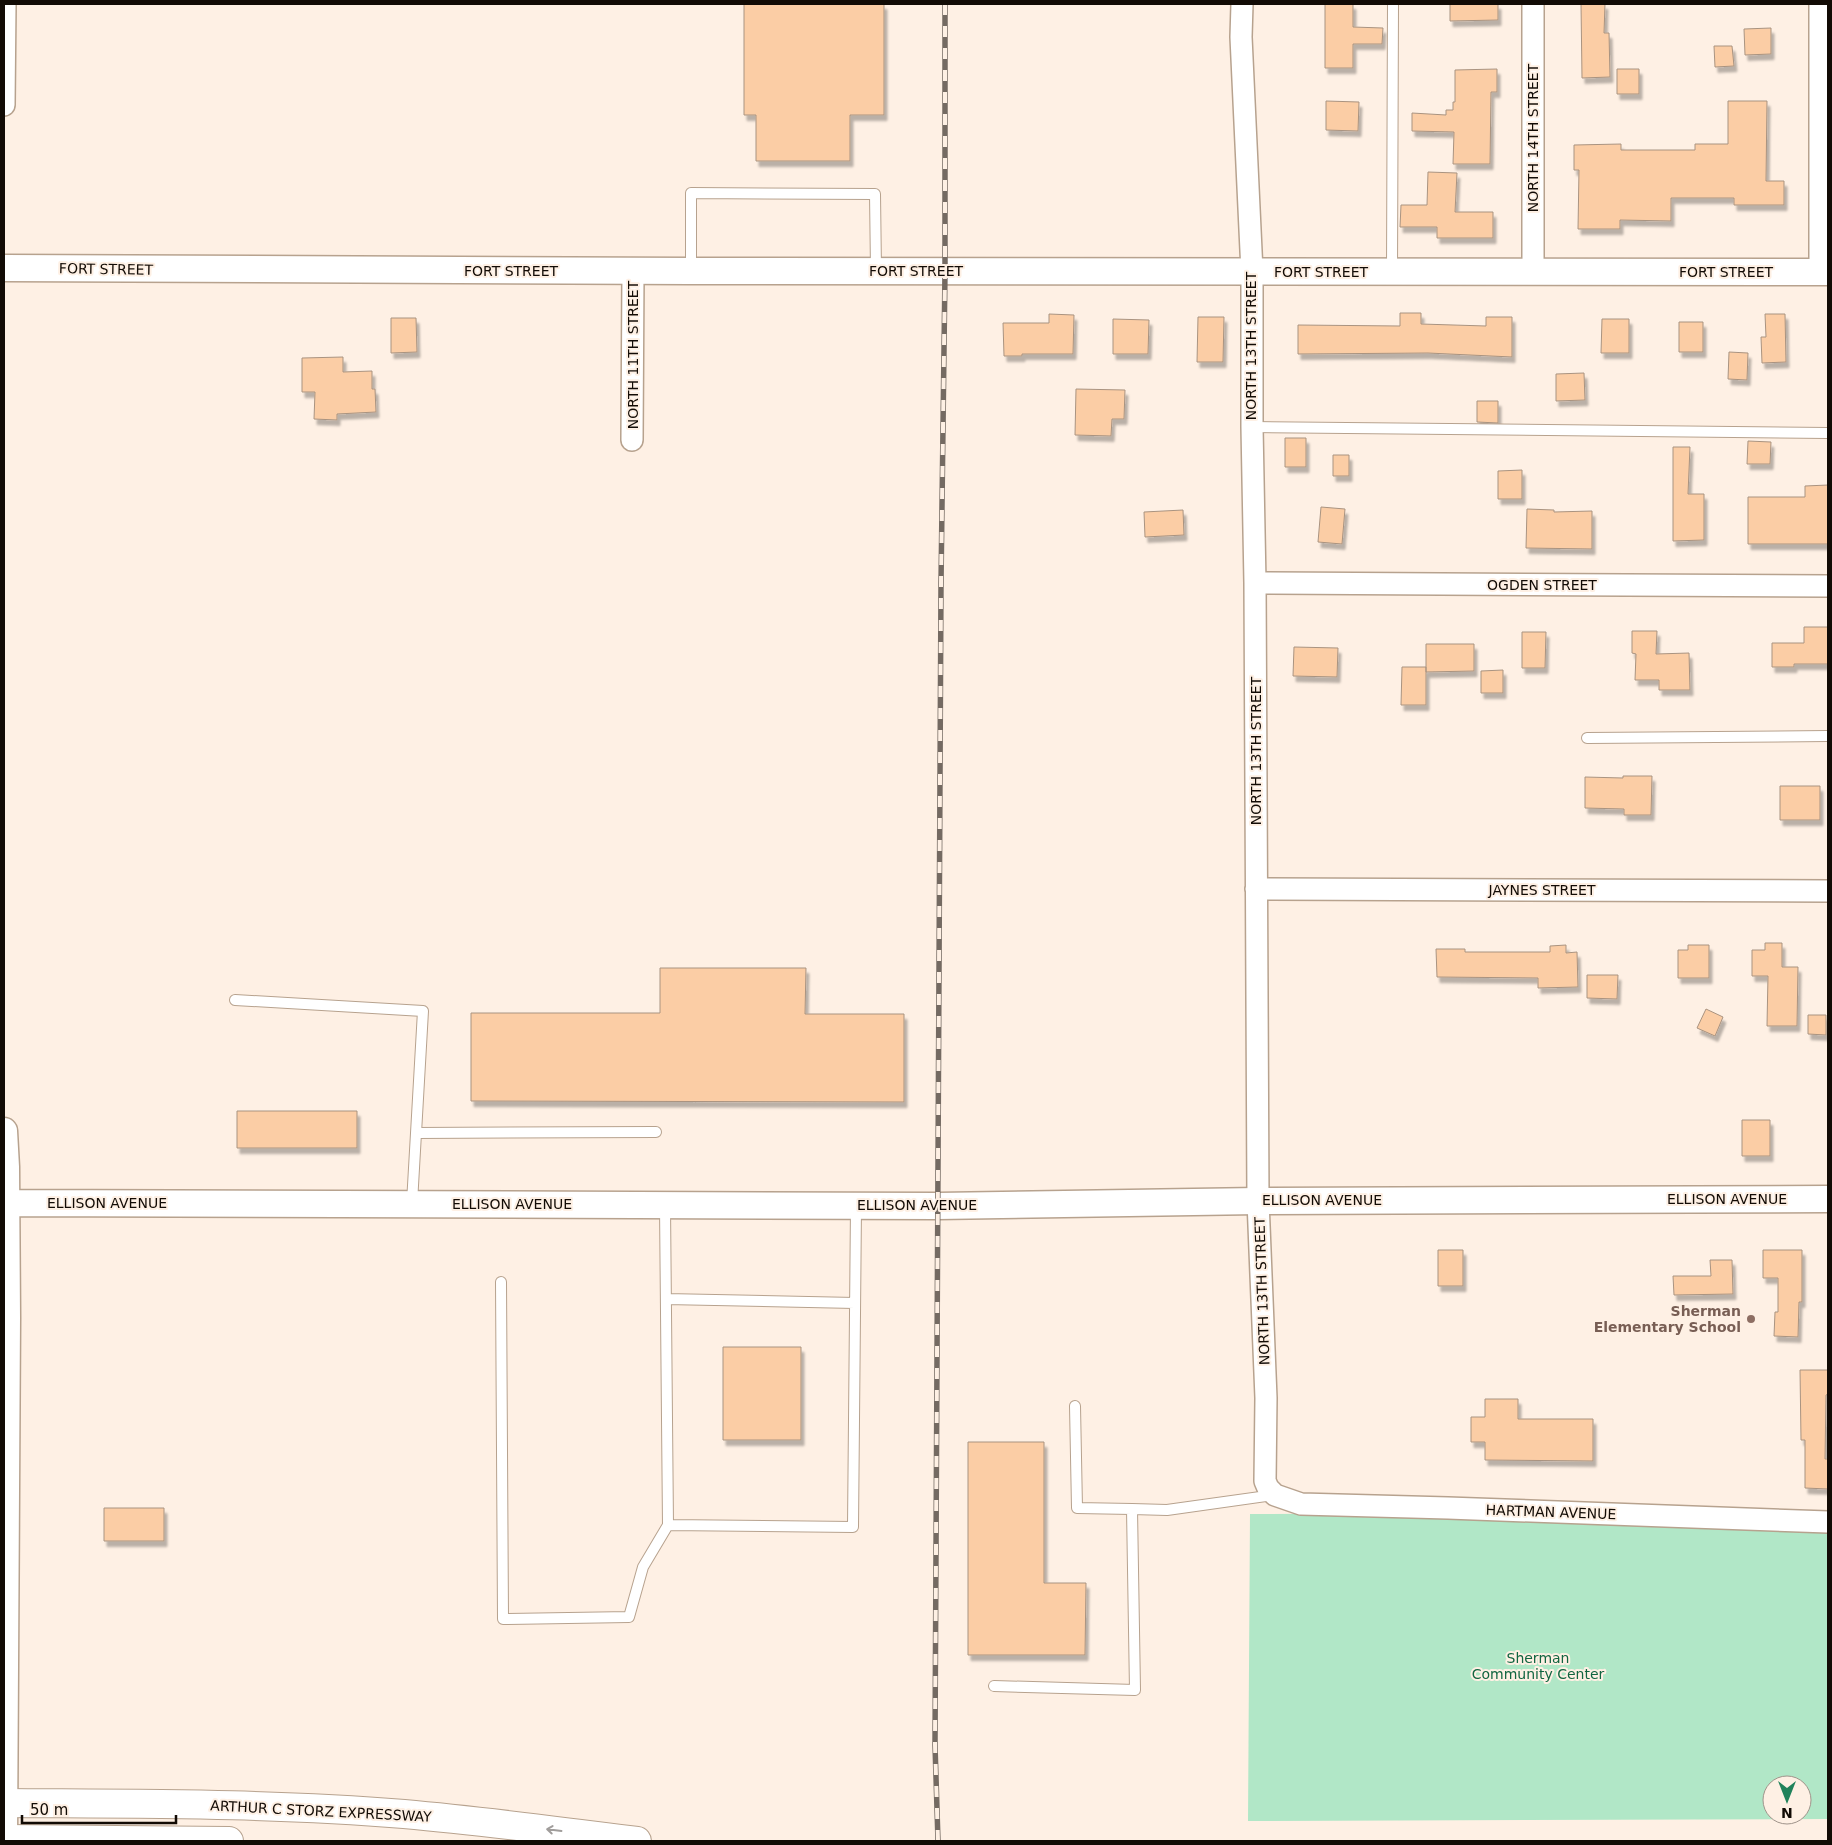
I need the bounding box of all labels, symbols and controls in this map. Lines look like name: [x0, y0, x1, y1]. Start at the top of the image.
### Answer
street label: NORTH 14TH STREET: [1525, 63, 1541, 212]
street label: FORT STREET: [59, 260, 154, 278]
street label: FORT STREET: [464, 263, 559, 279]
street label: FORT STREET: [869, 263, 964, 279]
street label: FORT STREET: [1274, 264, 1369, 280]
street label: FORT STREET: [1679, 264, 1774, 280]
street label: NORTH 13TH STREET: [1243, 271, 1259, 420]
street label: NORTH 11TH STREET: [625, 280, 641, 429]
street label: OGDEN STREET: [1487, 577, 1597, 593]
street label: NORTH 13TH STREET: [1248, 676, 1264, 825]
street label: JAYNES STREET: [1488, 882, 1596, 898]
street label: ELLISON AVENUE: [1667, 1191, 1787, 1207]
street label: ELLISON AVENUE: [1262, 1192, 1382, 1208]
street label: ELLISON AVENUE: [47, 1195, 167, 1211]
street label: ELLISON AVENUE: [452, 1196, 572, 1212]
street label: ELLISON AVENUE: [857, 1197, 977, 1213]
street label: NORTH 13TH STREET: [1251, 1216, 1273, 1365]
place label: Sherman Elementary School: [1594, 1303, 1741, 1335]
marker: Sherman Elementary School: [1745, 1313, 1757, 1325]
street label: HARTMAN AVENUE: [1485, 1502, 1617, 1522]
park label: Sherman Community Center: [1472, 1650, 1605, 1682]
north arrow: [1762, 1775, 1812, 1825]
scale bar: [22, 1792, 176, 1824]
street label: ARTHUR C STORZ EXPRESSWAY: [210, 1797, 433, 1825]
text: 50 m: [30, 1801, 68, 1819]
text: N: [1781, 1805, 1793, 1821]
one-way arrow: [546, 1825, 562, 1835]

